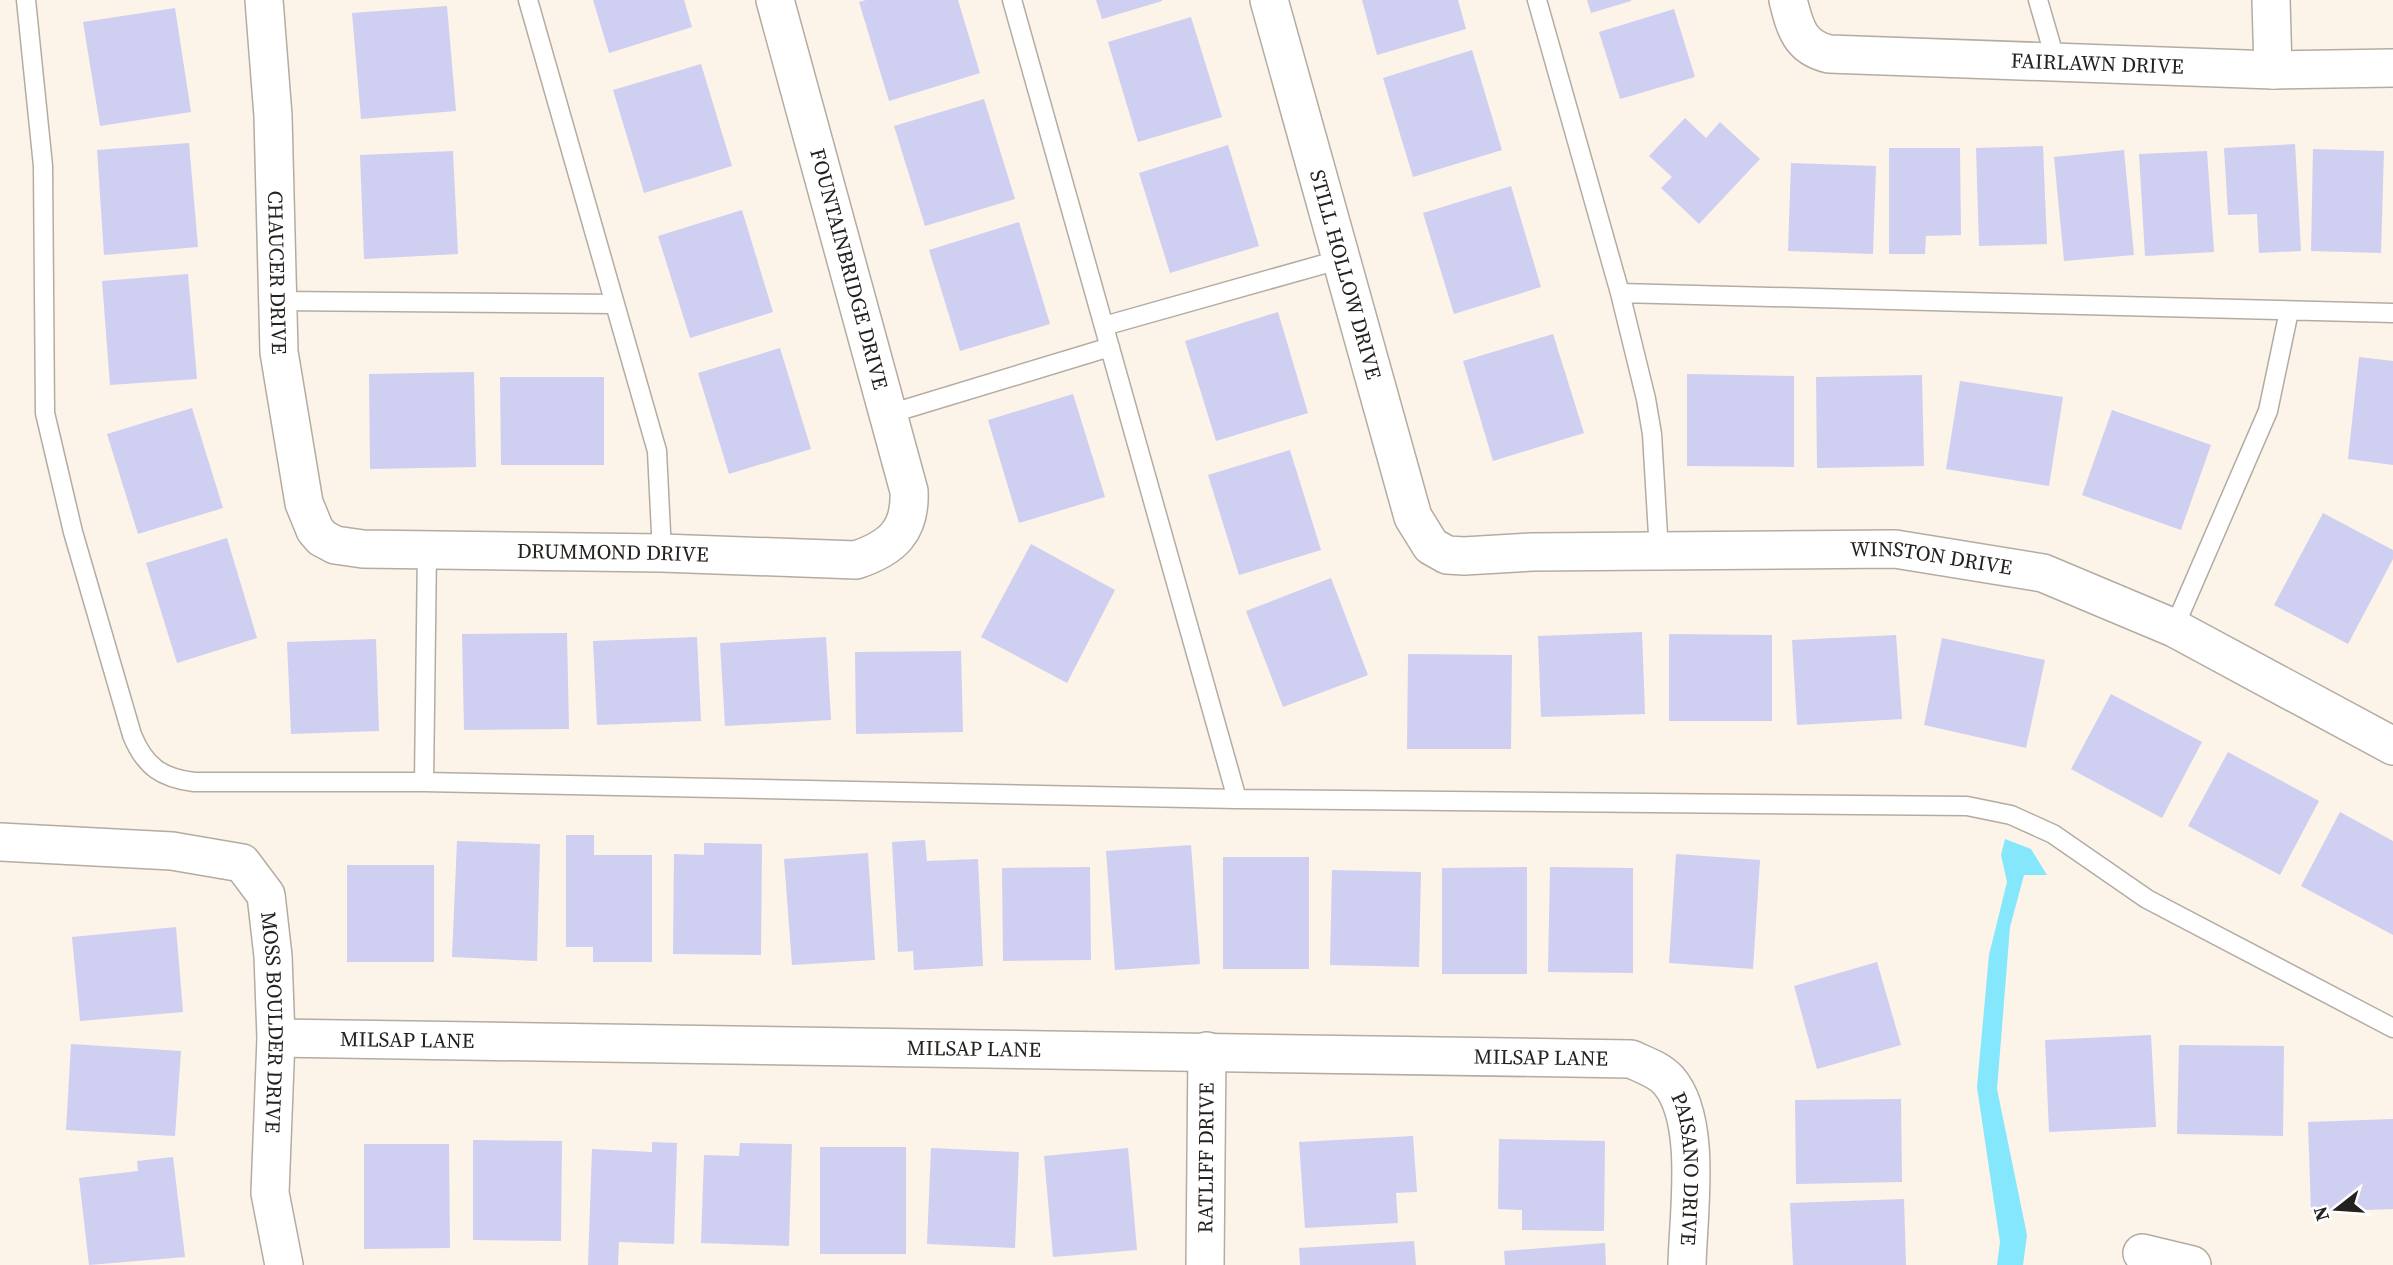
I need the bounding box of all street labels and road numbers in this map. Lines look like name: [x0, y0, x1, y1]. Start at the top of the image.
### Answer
street label: FAIRLAWN DRIVE: [2010, 46, 2184, 81]
street label: FOUNTAINBRIDGE DRIVE: [803, 145, 896, 393]
street label: STILL HOLLOW DRIVE: [1303, 166, 1389, 382]
street label: CHAUCER DRIVE: [261, 190, 294, 355]
street label: WINSTON DRIVE: [1850, 534, 2014, 582]
street label: DRUMMOND DRIVE: [517, 536, 709, 569]
street label: MOSS BOULDER DRIVE: [254, 910, 291, 1134]
street label: MILSAP LANE: [340, 1024, 474, 1055]
street label: MILSAP LANE: [907, 1033, 1041, 1064]
street label: MILSAP LANE: [1473, 1042, 1608, 1073]
street label: RATLIFF DRIVE: [1190, 1082, 1221, 1234]
street label: PAISANO DRIVE: [1664, 1087, 1706, 1246]

